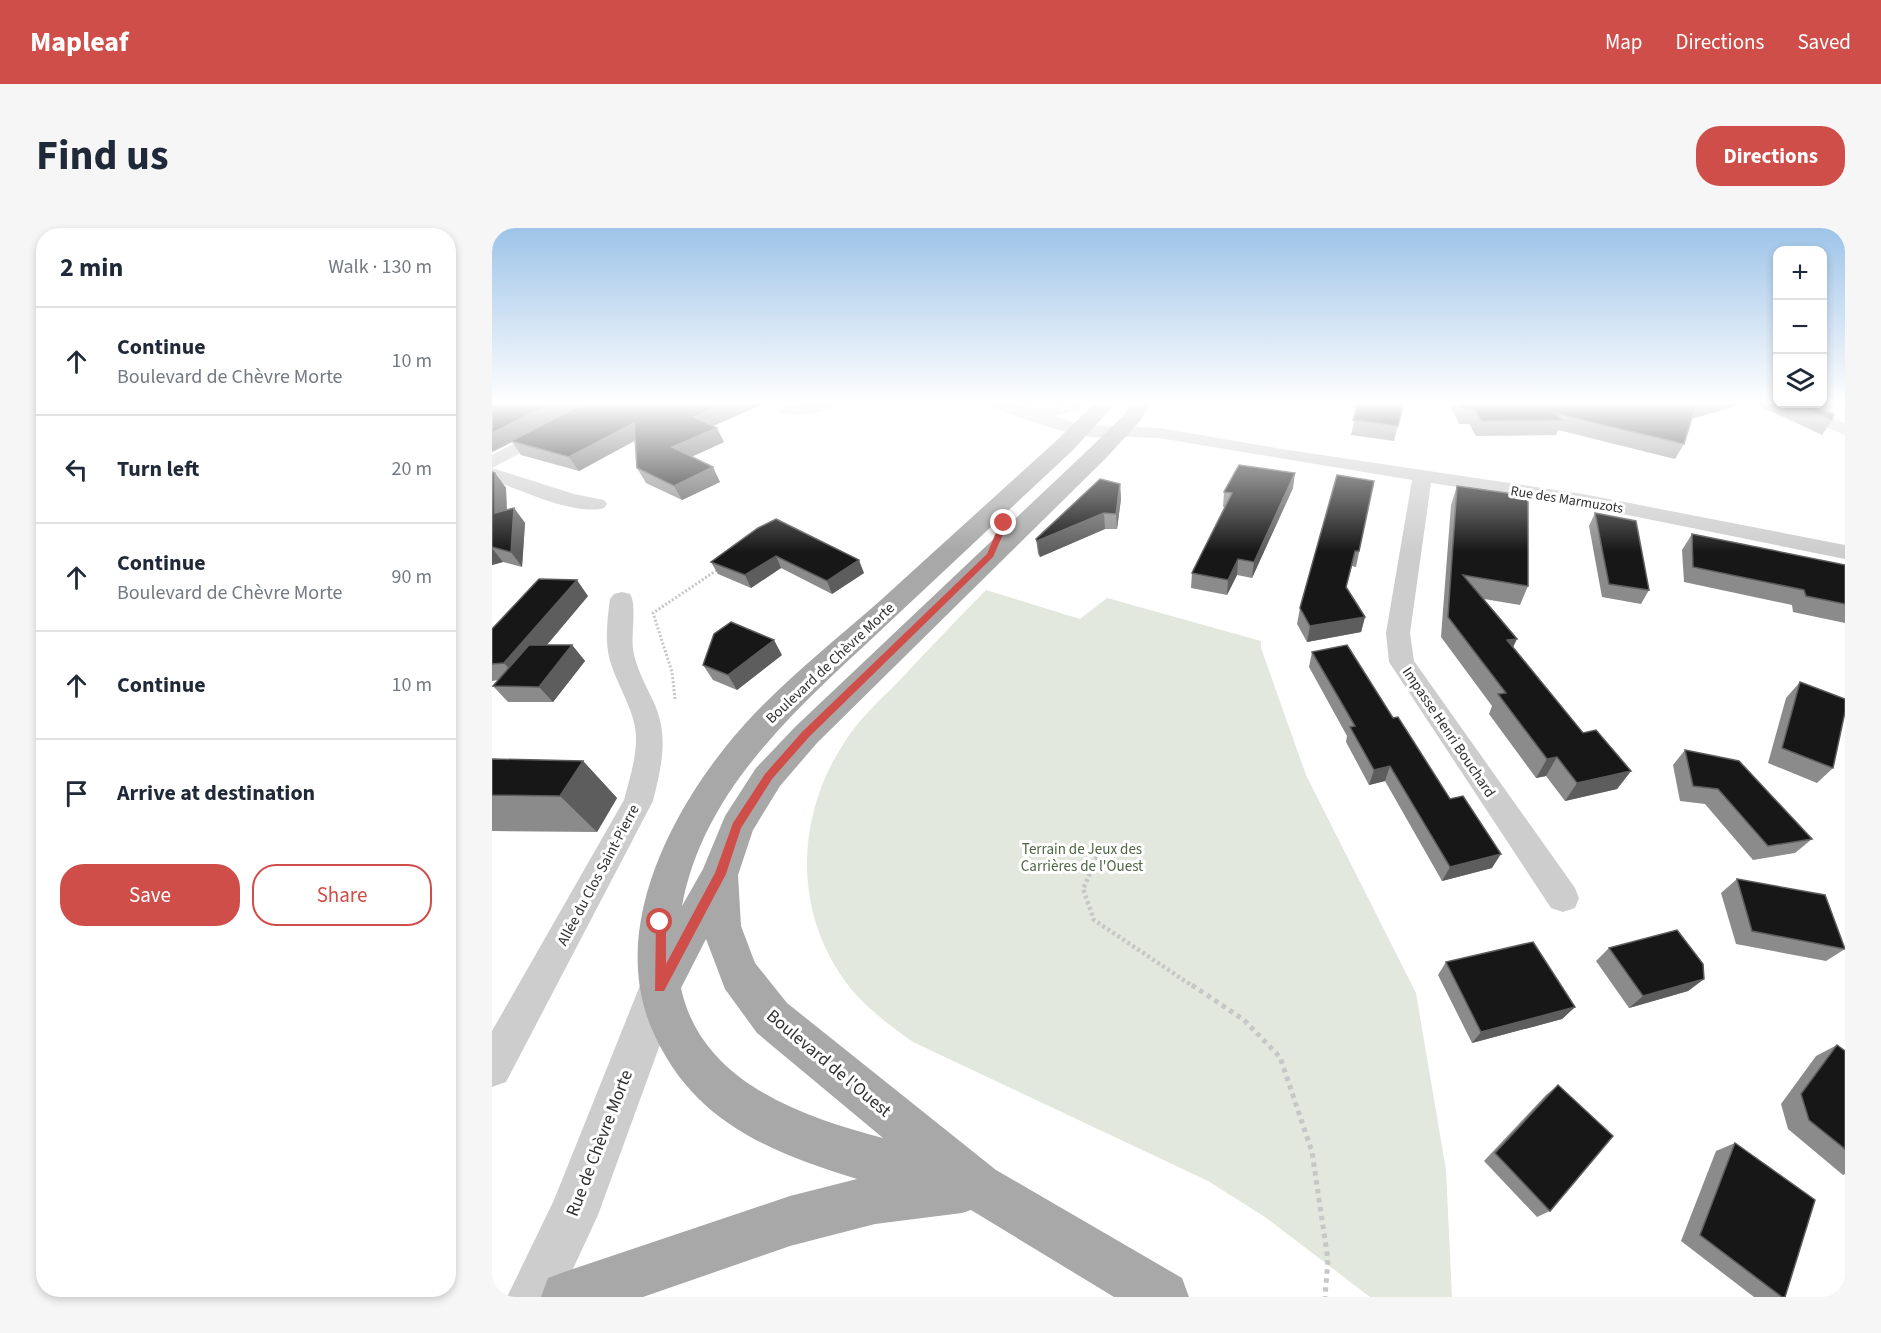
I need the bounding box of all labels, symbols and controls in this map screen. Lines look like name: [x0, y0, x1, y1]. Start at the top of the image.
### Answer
text: Mapleaf: [30, 22, 129, 62]
text: Map: [1605, 27, 1643, 57]
text: Directions: [1676, 27, 1764, 57]
text: Saved: [1797, 27, 1851, 57]
text: Find us: [36, 126, 169, 186]
button: Directions: [1696, 126, 1845, 186]
map controls: [1773, 246, 1827, 408]
button: +: [1773, 246, 1827, 300]
text: 2 min: [60, 249, 123, 286]
text: Walk · 130 m: [328, 253, 432, 281]
button: −: [1773, 300, 1827, 354]
text: Continue: [117, 331, 206, 363]
icon: ahead: [60, 345, 93, 378]
text: 10 m: [392, 347, 432, 375]
button: layers: [1773, 354, 1827, 408]
text: Boulevard de Chèvre Morte: [117, 363, 343, 391]
icon: left: [60, 453, 93, 486]
text: Turn left: [117, 453, 199, 485]
text: 20 m: [392, 455, 432, 483]
street label: Rue des Marmuzots: [1509, 481, 1625, 519]
route end: [990, 509, 1016, 535]
text: Continue: [117, 547, 206, 579]
icon: ahead: [60, 561, 93, 594]
text: 90 m: [392, 563, 432, 591]
text: Boulevard de Chèvre Morte: [117, 579, 343, 607]
street label: Boulevard de Chèvre Morte: [761, 598, 899, 729]
street label: Impasse Henri Bouchard: [1397, 663, 1500, 802]
icon: ahead: [60, 669, 93, 702]
text: Continue: [117, 669, 206, 701]
text: 10 m: [392, 671, 432, 699]
icon: arrive: [60, 777, 93, 810]
text: Arrive at destination: [117, 777, 315, 809]
street label: Allée du Clos Saint-Pierre: [552, 801, 645, 950]
park label: Terrain de Jeux des Carrières de l'Ouest: [1021, 839, 1143, 877]
button: Save: [60, 864, 240, 926]
button: Share: [252, 864, 432, 926]
route start: [646, 908, 672, 934]
street label: Boulevard de l'Ouest: [761, 1004, 896, 1123]
street label: Rue de Chèvre Morte: [560, 1066, 639, 1220]

